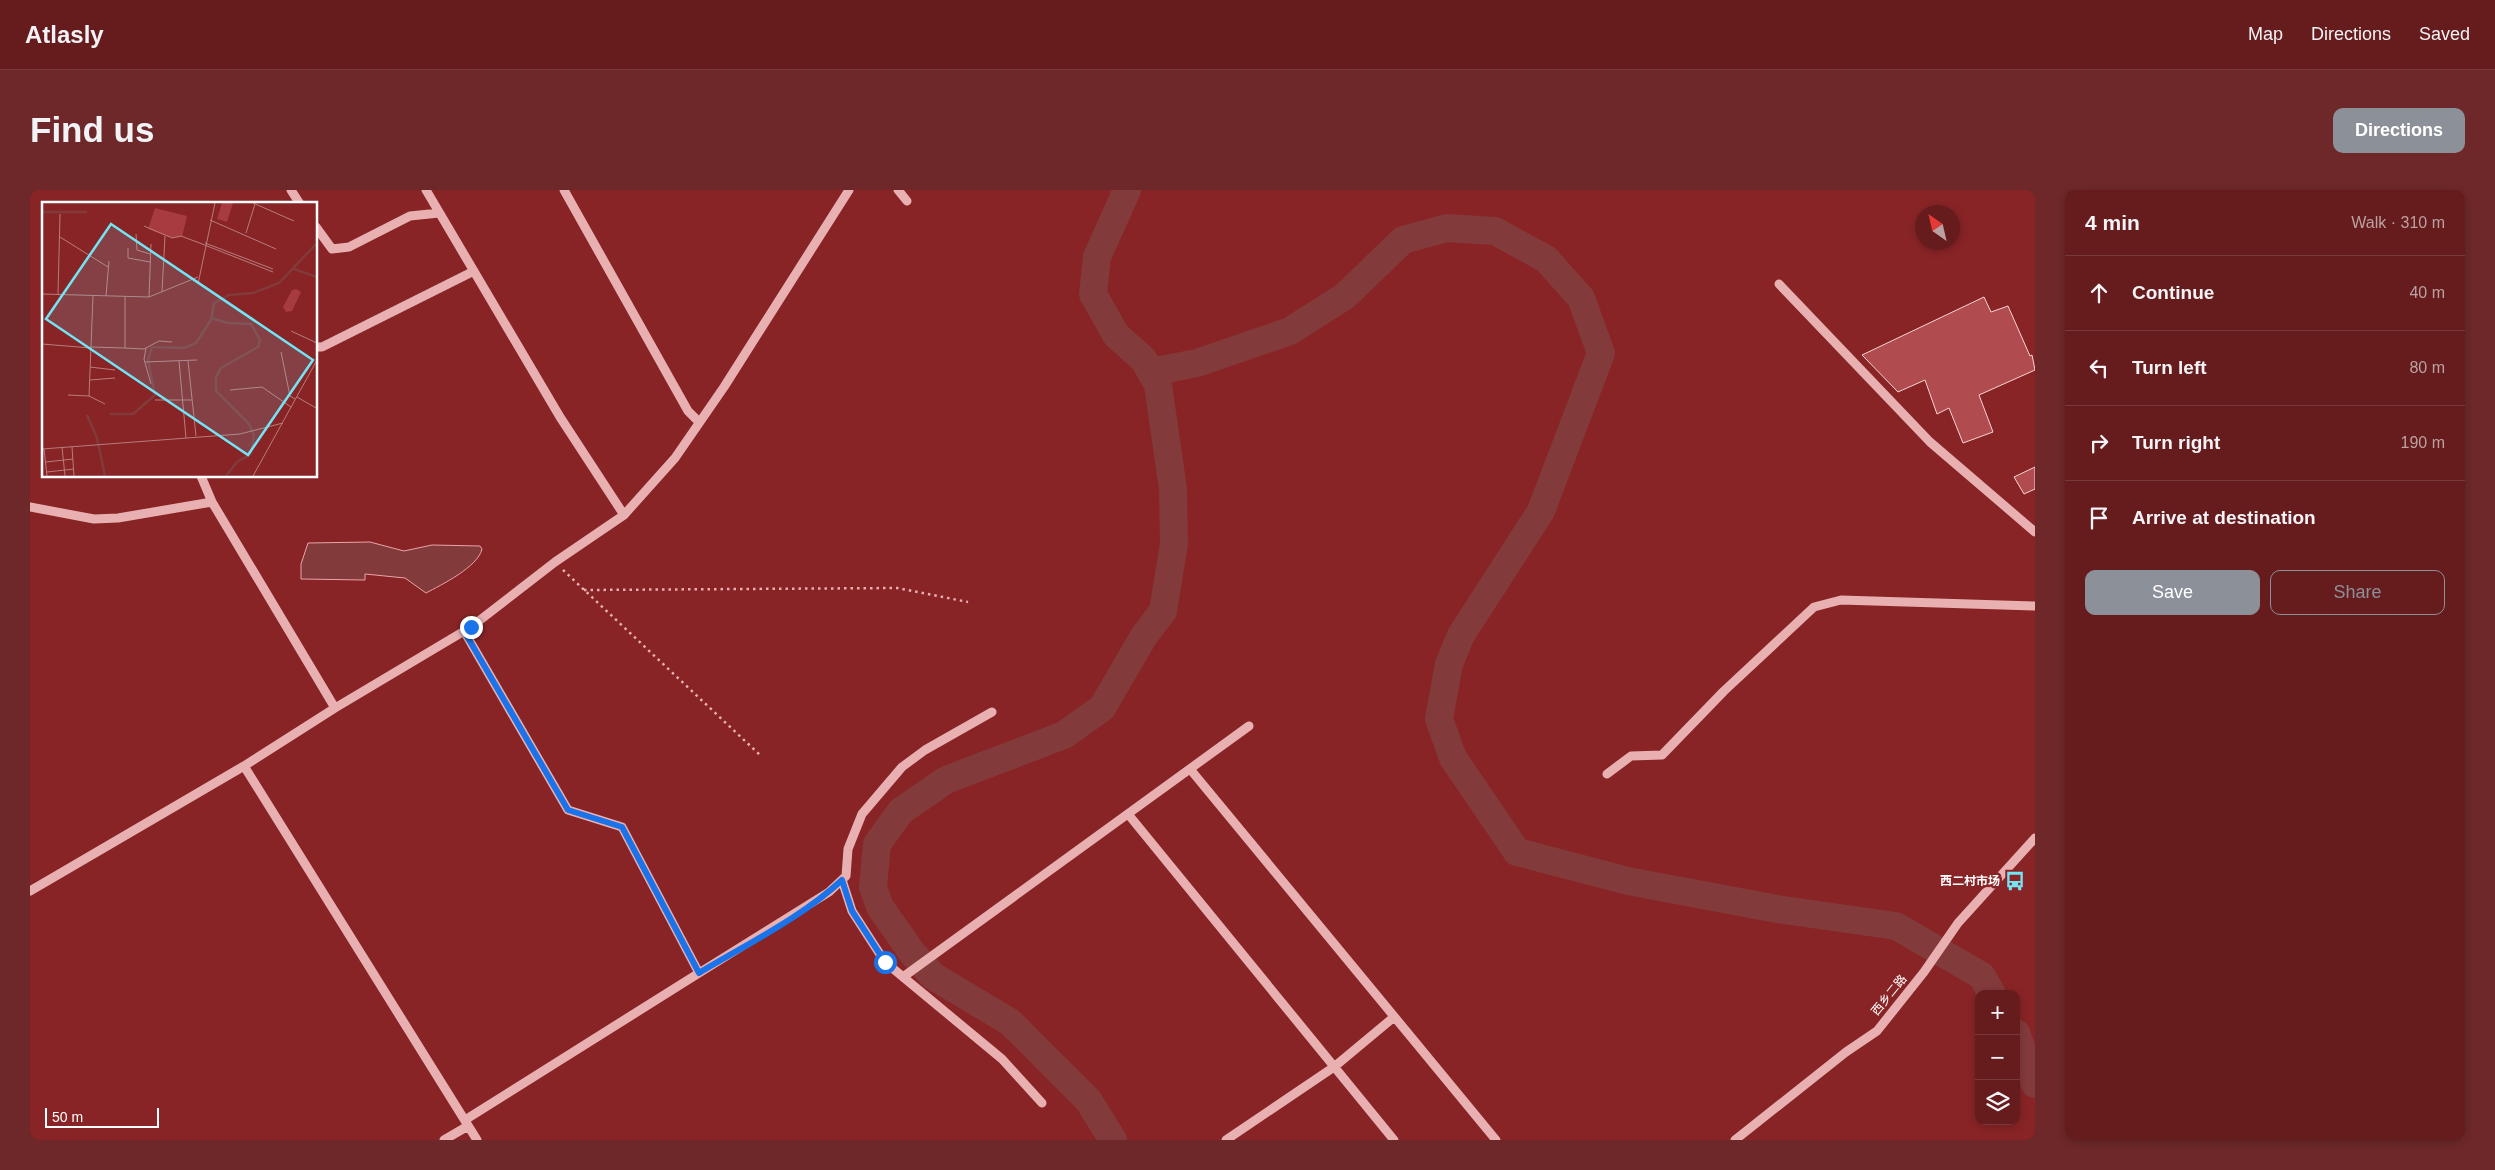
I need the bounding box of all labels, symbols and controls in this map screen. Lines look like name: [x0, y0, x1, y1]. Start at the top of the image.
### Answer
text: Atlasly: [25, 21, 104, 48]
text: Map: [2248, 24, 2283, 44]
text: Directions: [2311, 24, 2391, 44]
text: Saved: [2419, 24, 2470, 44]
button: Directions: [2333, 108, 2465, 153]
text: Find us: [30, 110, 154, 149]
inset map: [42, 202, 318, 478]
north arrow: [1915, 205, 1960, 250]
text: 4 min: [2085, 211, 2140, 234]
text: Walk · 310 m: [2351, 214, 2445, 231]
icon: ahead: [2085, 279, 2113, 307]
text: Continue: [2132, 282, 2214, 303]
text: 40 m: [2409, 284, 2445, 301]
icon: left: [2085, 354, 2113, 382]
text: Turn left: [2132, 357, 2207, 378]
text: 80 m: [2409, 359, 2445, 376]
icon: right: [2085, 429, 2113, 457]
text: Turn right: [2132, 432, 2220, 453]
text: 190 m: [2401, 434, 2445, 451]
icon: arrive: [2085, 504, 2113, 532]
text: Arrive at destination: [2132, 507, 2316, 528]
button: Save: [2085, 570, 2260, 615]
button: Share: [2270, 570, 2445, 615]
route end: [460, 616, 483, 639]
bus stop icon: 西二村市场: [2004, 870, 2026, 892]
place label: 西二村市场: [1940, 874, 2000, 888]
route start: [874, 951, 897, 974]
street label: 西乡二路: [1868, 972, 1910, 1018]
map controls: [1975, 990, 2020, 1125]
button: +: [1975, 990, 2020, 1035]
button: −: [1975, 1035, 2020, 1080]
button: layers: [1975, 1080, 2020, 1125]
scale bar: [45, 1105, 159, 1128]
text: 50 m: [52, 1109, 83, 1125]

